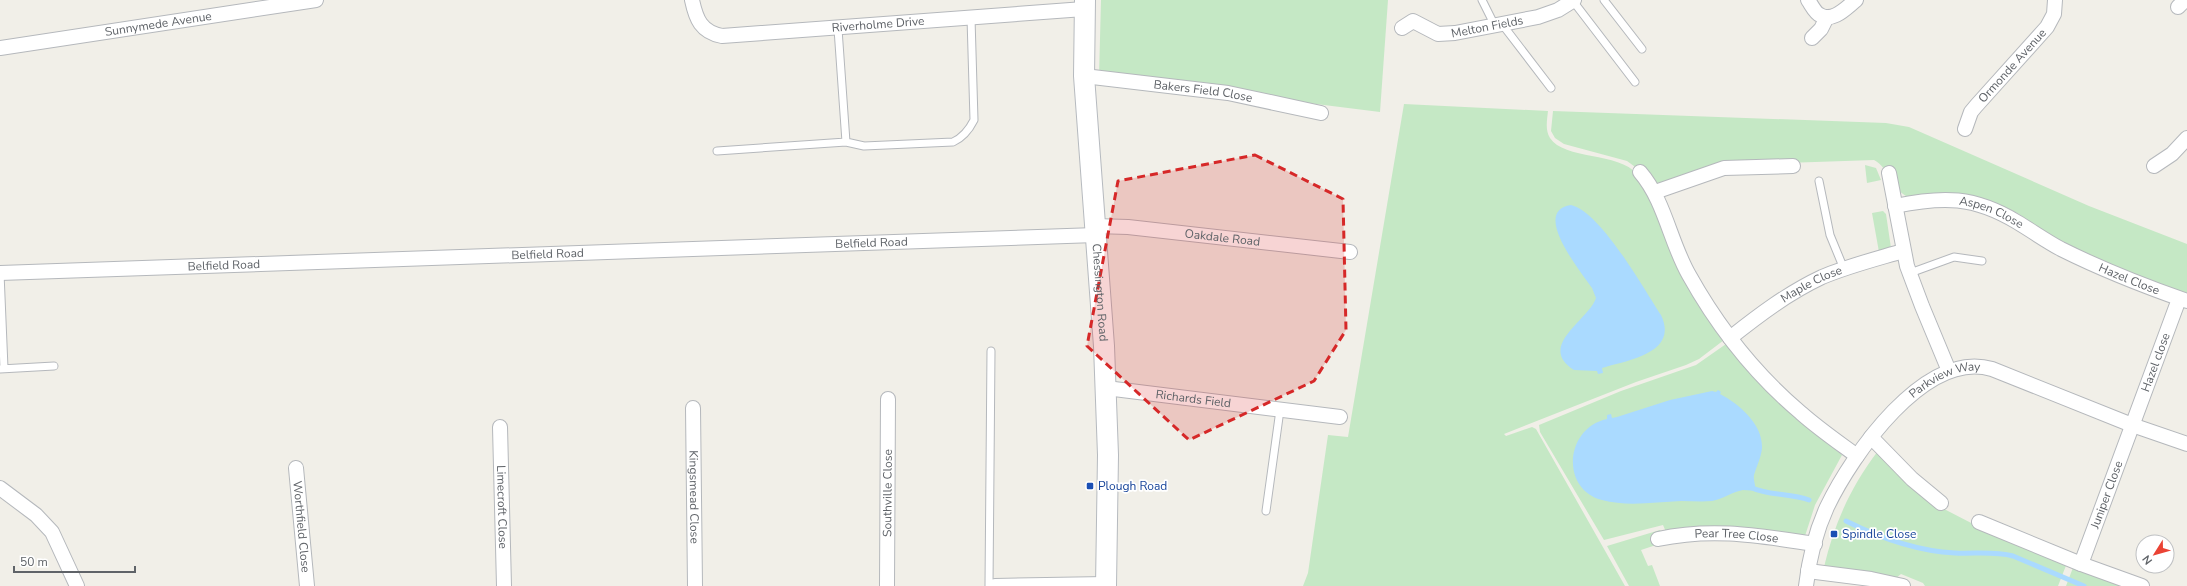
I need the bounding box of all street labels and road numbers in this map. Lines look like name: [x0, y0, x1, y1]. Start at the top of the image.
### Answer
street label: Sunnymede Avenue: [104, 8, 213, 40]
street label: Melton Fields: [1450, 12, 1525, 42]
street label: Riverholme Drive: [831, 13, 925, 36]
street label: Ormonde Avenue: [1975, 25, 2050, 106]
street label: Bakers Field Close: [1153, 76, 1254, 106]
street label: Aspen Close: [1958, 193, 2027, 232]
street label: Oakdale Road: [1184, 225, 1261, 250]
street label: Belfield Road: [835, 234, 908, 252]
street label: Chessington Road: [1088, 243, 1112, 342]
street label: Belfield Road: [511, 245, 584, 263]
street label: Belfield Road: [187, 256, 260, 274]
street label: Hazel Close: [2096, 260, 2162, 298]
street label: Maple Close: [1778, 262, 1844, 306]
street label: Hazel close: [2137, 331, 2174, 394]
street label: Parkview Way: [1906, 358, 1981, 401]
street label: Richards Field: [1155, 386, 1232, 411]
street label: Southville Close: [879, 449, 896, 537]
street label: Kingsmead Close: [685, 450, 703, 544]
street label: Juniper Close: [2086, 458, 2127, 532]
street label: Limecroft Close: [493, 465, 511, 549]
street label: Worthfield Close: [289, 480, 314, 573]
street label: Pear Tree Close: [1694, 525, 1780, 547]

